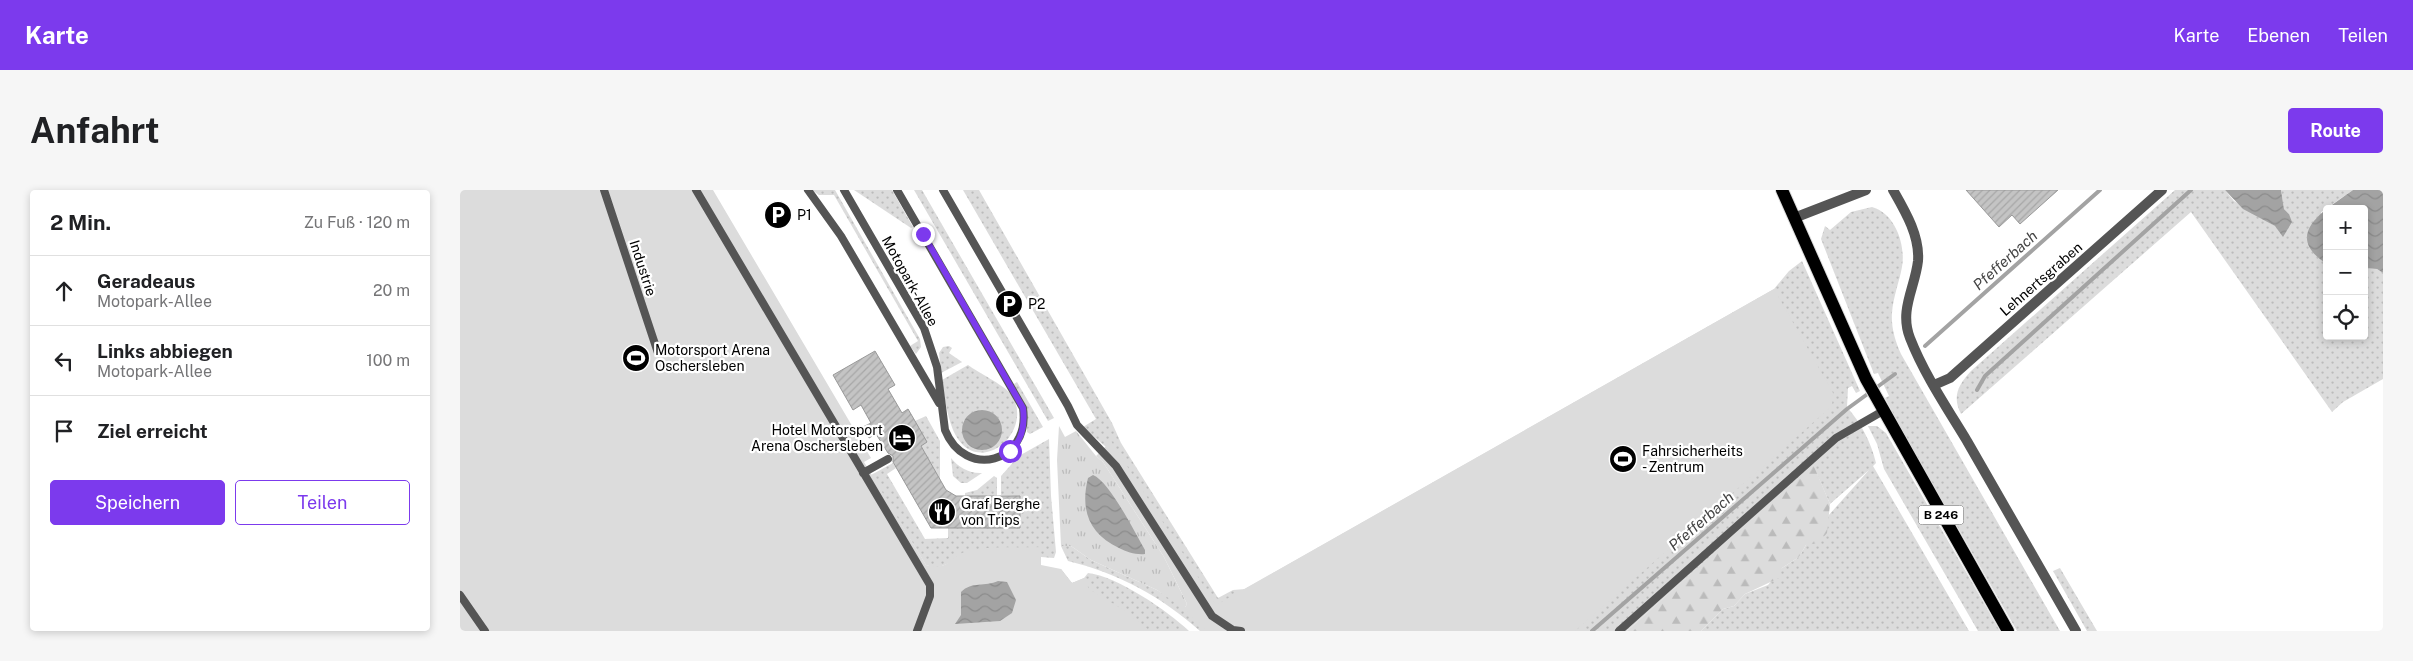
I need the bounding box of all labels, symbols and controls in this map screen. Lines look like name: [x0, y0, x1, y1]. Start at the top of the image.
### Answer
text: Karte: [25, 21, 89, 49]
text: Karte: [2174, 25, 2219, 46]
text: Ebenen: [2247, 25, 2310, 46]
text: Teilen: [2338, 25, 2388, 46]
button: Route: [2288, 108, 2383, 153]
text: Anfahrt: [30, 110, 160, 151]
parking icon: P1: [763, 200, 793, 230]
map controls: [2323, 205, 2368, 340]
button: +: [2323, 205, 2368, 250]
place label: P1: [797, 207, 812, 223]
text: 2 Min.: [50, 210, 111, 235]
text: Zu Fuß · 120 m: [304, 213, 410, 232]
route end: [912, 223, 935, 246]
water label: Pfefferbach: [1969, 227, 2041, 293]
street label: Motopark-Allee: [879, 233, 941, 329]
street label: Industrie: [626, 238, 660, 298]
street label: Lehnertsgraben: [1997, 239, 2085, 319]
button: −: [2323, 250, 2368, 295]
text: Geradeaus: [97, 270, 195, 292]
icon: ahead: [50, 277, 78, 305]
text: 20 m: [373, 281, 410, 300]
parking icon: P2: [994, 289, 1024, 319]
text: Motopark-Allee: [97, 292, 212, 311]
button: locate: [2323, 295, 2368, 340]
place label: P2: [1028, 296, 1045, 312]
text: Links abbiegen: [97, 340, 233, 362]
place label: Motorsport Arena Oschersleben: [655, 342, 770, 374]
sports icon: Motorsport Arena Oschersleben: [621, 343, 651, 373]
icon: left: [50, 347, 78, 375]
text: 100 m: [366, 351, 410, 370]
text: Motopark-Allee: [97, 362, 212, 381]
icon: arrive: [50, 417, 78, 445]
text: Ziel erreicht: [97, 420, 208, 442]
place label: Hotel Motorsport Arena Oschersleben: [751, 422, 883, 454]
hotel icon: Hotel Motorsport Arena Oschersleben: [887, 423, 917, 453]
route start: [999, 440, 1022, 463]
place label: Fahrsicherheits - Zentrum: [1642, 443, 1743, 475]
sports icon: Fahrsicherheits - Zentrum: [1608, 444, 1638, 474]
button: Speichern: [50, 480, 225, 525]
button: Teilen: [235, 480, 410, 525]
water label: Pfefferbach: [1665, 488, 1737, 554]
place label: Graf Berghe von Trips: [961, 496, 1040, 528]
restaurant icon: Graf Berghe von Trips: [927, 497, 957, 527]
road number: B 246: [1918, 506, 1964, 524]

